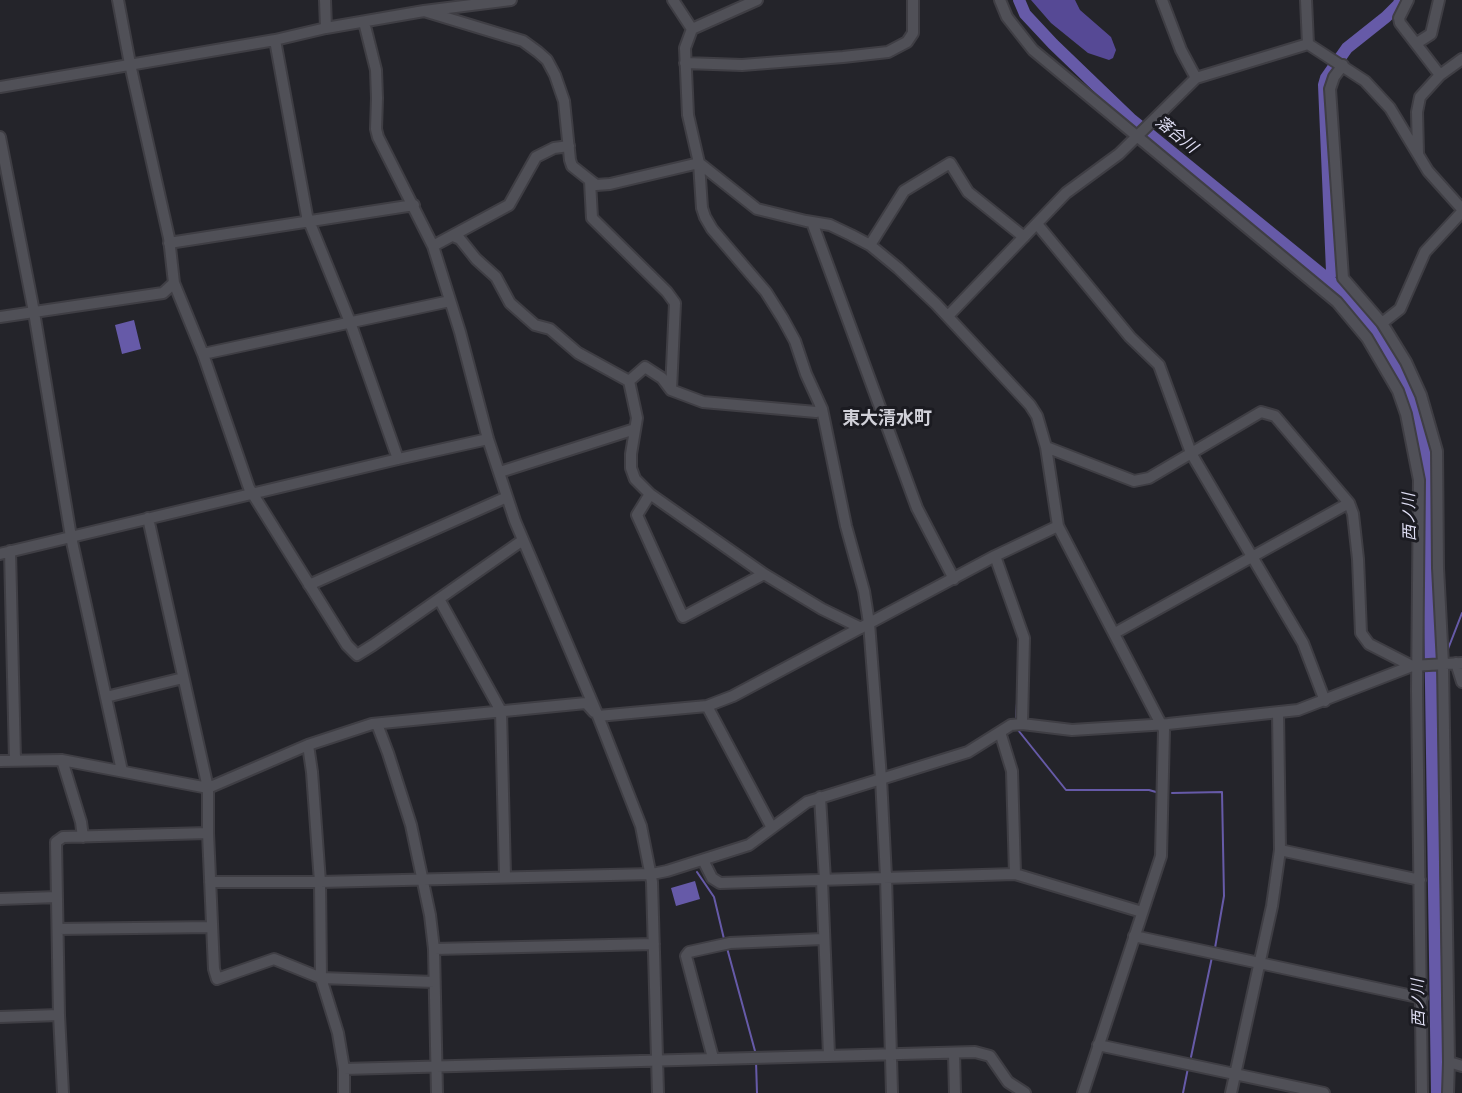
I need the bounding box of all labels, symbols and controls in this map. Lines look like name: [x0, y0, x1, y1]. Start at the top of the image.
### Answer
water label: 落合川: [1151, 112, 1201, 158]
district label: 東大清水町: [842, 408, 932, 430]
water label: 西ノ川: [1400, 493, 1420, 541]
water label: 西ノ川: [1409, 979, 1429, 1027]

